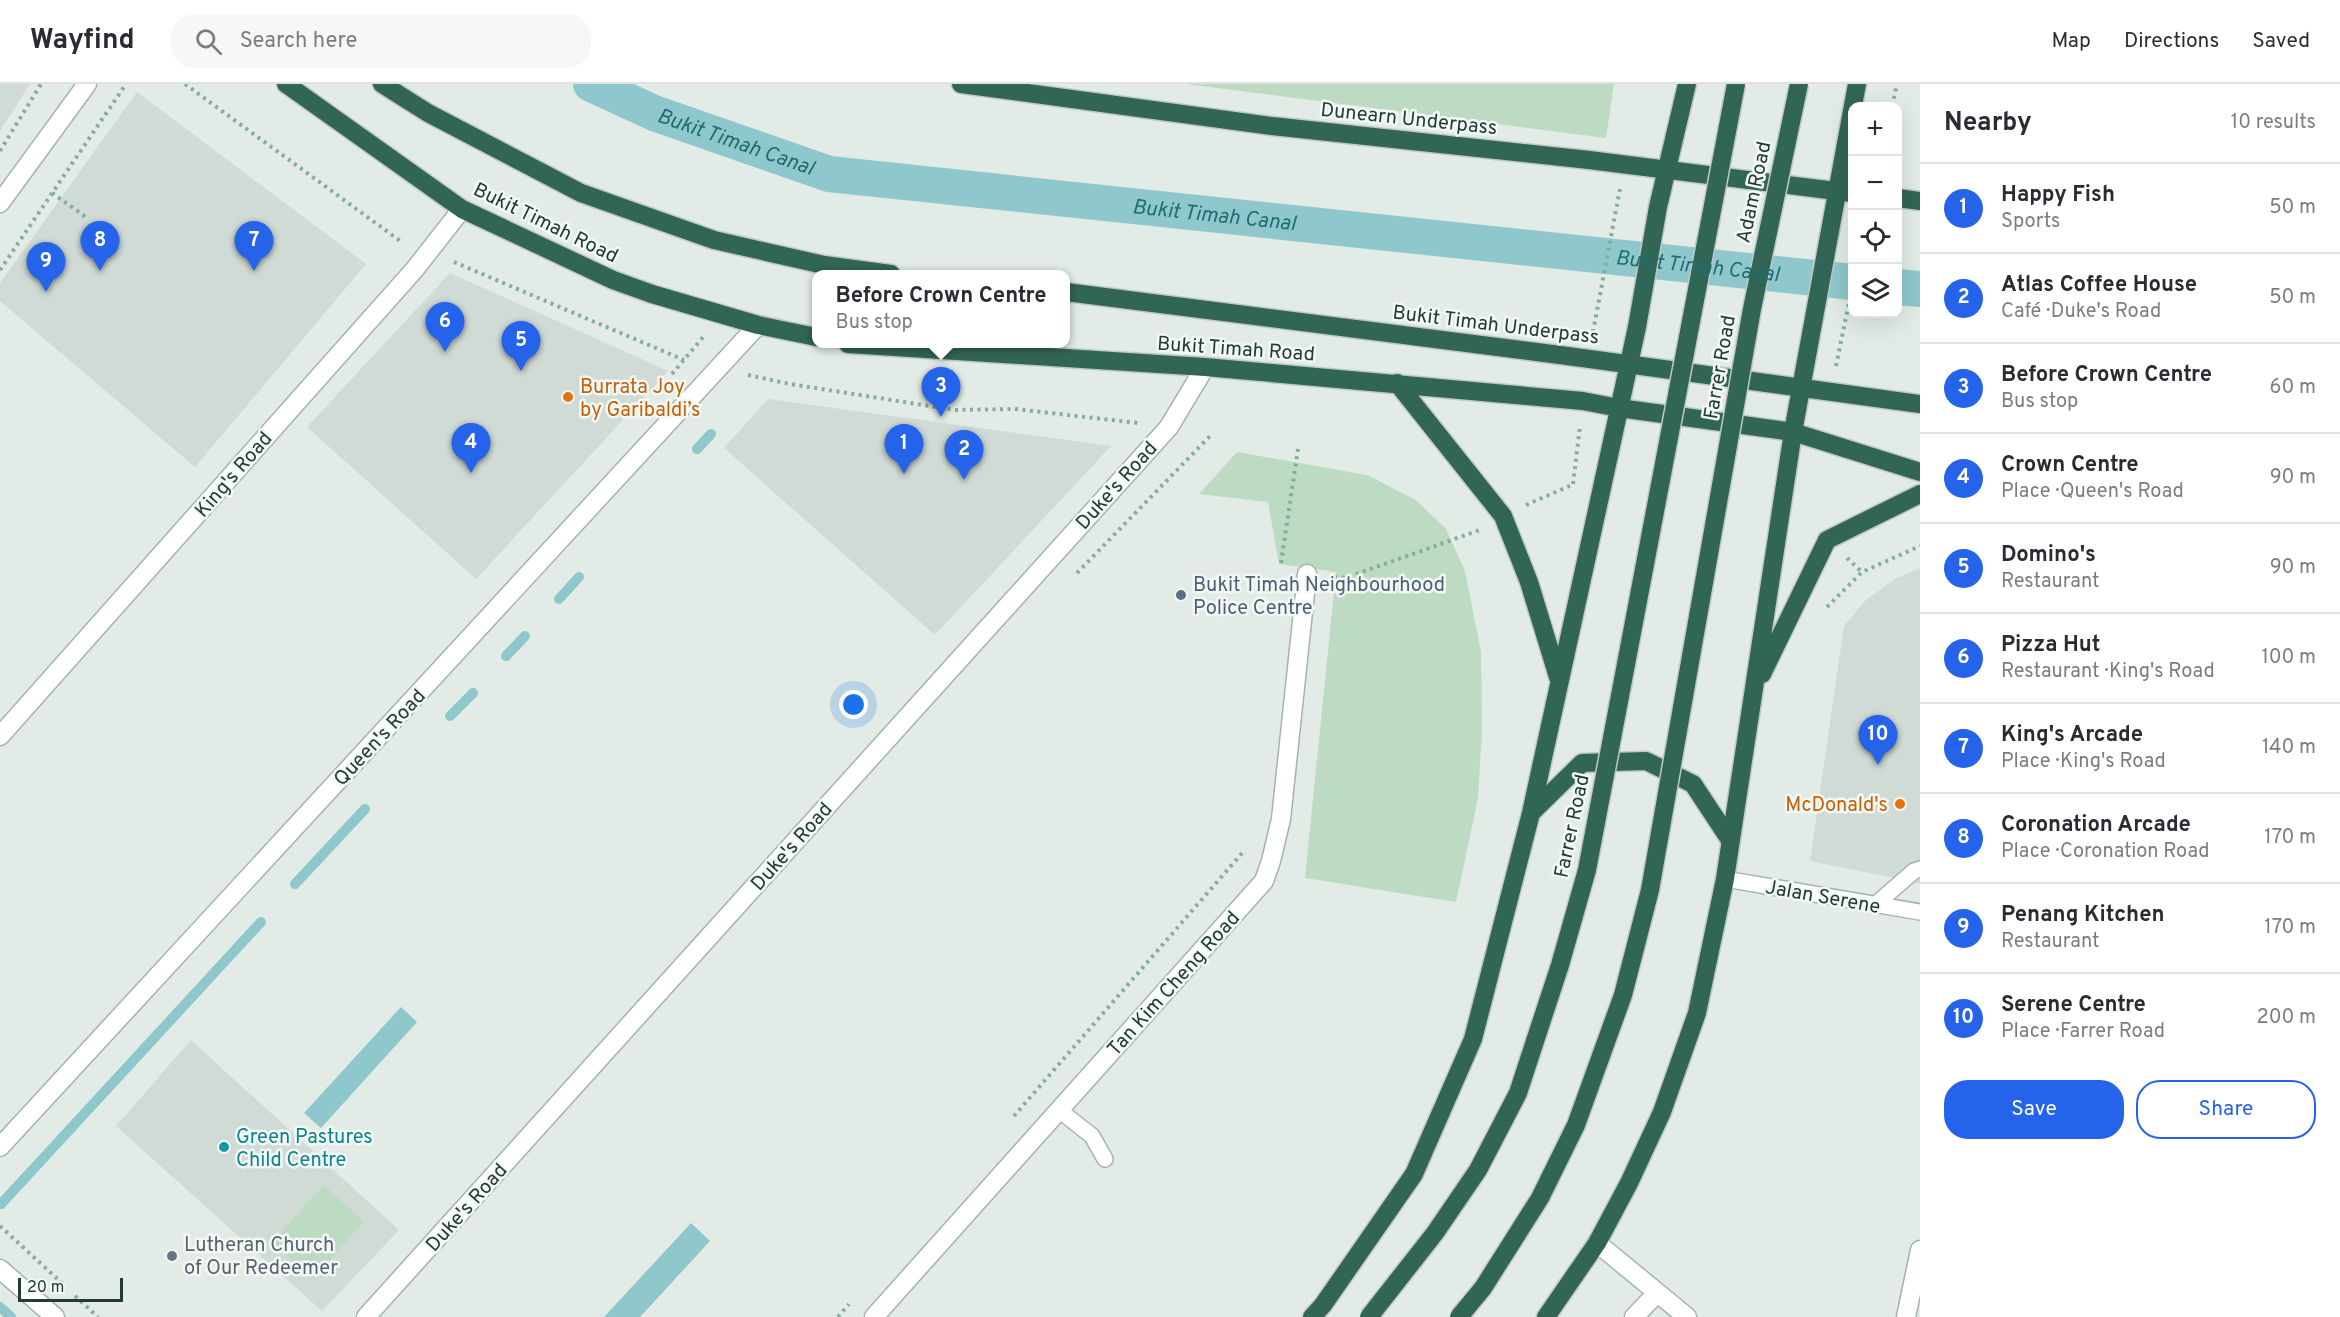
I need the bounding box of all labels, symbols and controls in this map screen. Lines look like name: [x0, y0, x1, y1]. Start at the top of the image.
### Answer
search box: [171, 14, 591, 68]
text: Wayfind: [30, 23, 135, 59]
icon: search: [192, 25, 225, 58]
text: Search here: [240, 28, 357, 55]
text: Map: [2051, 28, 2091, 55]
text: Directions: [2124, 28, 2219, 55]
text: Saved: [2252, 28, 2310, 55]
street label: Dunearn Underpass: [1319, 98, 1499, 142]
map controls: [1848, 102, 1902, 318]
button: +: [1848, 102, 1902, 156]
water label: Bukit Timah Canal: [653, 103, 819, 183]
text: Nearby: [1944, 107, 2032, 140]
text: 10 results: [2231, 110, 2316, 136]
street label: Adam Road: [1731, 139, 1778, 246]
button: −: [1848, 156, 1902, 210]
street label: Bukit Timah Road: [468, 177, 622, 270]
text: Happy Fish: [2001, 182, 2115, 209]
water label: Bukit Timah Canal: [1131, 194, 1299, 238]
text: 1: [1960, 195, 1968, 221]
text: 50 m: [2269, 195, 2316, 221]
text: Sports: [2001, 209, 2061, 235]
button: locate: [1848, 210, 1902, 264]
pin: 8: [80, 222, 120, 271]
pin: 7: [234, 222, 274, 271]
pin: 9: [26, 242, 66, 292]
water label: Bukit Timah Canal: [1614, 245, 1782, 289]
button: layers: [1848, 264, 1902, 318]
popup: [812, 270, 1070, 348]
text: Atlas Coffee House: [2001, 272, 2197, 299]
text: Before Crown Centre: [836, 283, 1046, 310]
text: 2: [1957, 285, 1970, 311]
text: 50 m: [2269, 285, 2316, 311]
text: Café · Duke's Road: [2001, 299, 2161, 325]
street label: Bukit Timah Underpass: [1391, 300, 1601, 352]
pin: 6: [426, 302, 464, 352]
text: Bus stop: [836, 310, 913, 336]
street label: Farrer Road: [1699, 313, 1743, 421]
pin: 5: [502, 322, 540, 371]
street label: Bukit Timah Road: [1156, 332, 1316, 368]
text: Before Crown Centre: [2001, 362, 2212, 389]
pin: 3: [922, 368, 960, 417]
place label: Burrata Joy by Garibaldi’s: [580, 375, 700, 424]
text: 3: [1958, 375, 1970, 401]
text: 60 m: [2270, 375, 2316, 401]
text: Bus stop: [2001, 389, 2078, 415]
marker: Burrata Joy by Garibaldi’s: [561, 390, 575, 404]
pin: 4: [452, 424, 490, 473]
pin: 1: [884, 424, 924, 474]
street label: King's Road: [190, 427, 279, 524]
pin: 2: [944, 430, 984, 480]
street label: Duke's Road: [1071, 437, 1164, 536]
text: Crown Centre: [2001, 452, 2139, 479]
text: 4: [1957, 465, 1970, 491]
text: 90 m: [2270, 465, 2316, 491]
text: Place · Queen's Road: [2001, 479, 2184, 505]
text: Domino's: [2001, 542, 2096, 569]
text: 5: [1957, 555, 1970, 581]
text: 90 m: [2270, 555, 2316, 581]
text: Restaurant: [2001, 569, 2100, 595]
place label: Bukit Timah Neighbourhood Police Centre: [1193, 573, 1445, 622]
marker: Bukit Timah Neighbourhood Police Centre: [1174, 588, 1188, 602]
text: Pizza Hut: [2001, 632, 2100, 659]
text: 6: [1957, 645, 1970, 671]
text: 100 m: [2261, 645, 2316, 671]
text: Restaurant · King's Road: [2001, 659, 2215, 685]
street label: Queen's Road: [329, 684, 432, 792]
your location: [839, 690, 868, 719]
pin: 10: [1858, 716, 1898, 765]
text: King's Arcade: [2001, 722, 2143, 749]
text: 7: [1958, 735, 1969, 761]
text: 140 m: [2262, 735, 2316, 761]
text: Place · King's Road: [2001, 749, 2166, 775]
street label: Farrer Road: [1549, 772, 1597, 881]
place label: McDonald's: [1785, 793, 1888, 819]
marker: McDonald's: [1893, 797, 1907, 811]
street label: Duke's Road: [746, 798, 839, 897]
text: Coronation Arcade: [2001, 812, 2191, 839]
text: 8: [1957, 825, 1970, 851]
text: 170 m: [2264, 825, 2316, 851]
text: Place · Coronation Road: [2001, 839, 2210, 865]
street label: Jalan Serene: [1763, 875, 1882, 921]
text: Penang Kitchen: [2001, 902, 2165, 929]
street label: Tan Kim Cheng Road: [1102, 906, 1246, 1062]
text: 9: [1957, 915, 1970, 941]
text: 170 m: [2264, 915, 2316, 941]
text: Restaurant: [2001, 929, 2100, 955]
text: Serene Centre: [2001, 992, 2146, 1019]
text: 10: [1953, 1005, 1974, 1031]
text: 200 m: [2257, 1005, 2316, 1031]
text: Place · Farrer Road: [2001, 1019, 2165, 1045]
button: Save: [1944, 1080, 2124, 1139]
button: Share: [2136, 1080, 2316, 1139]
place label: Green Pastures Child Centre: [236, 1125, 373, 1174]
marker: Green Pastures Child Centre: [217, 1140, 231, 1154]
street label: Duke's Road: [421, 1159, 514, 1258]
place label: Lutheran Church of Our Redeemer: [184, 1233, 338, 1282]
marker: Lutheran Church of Our Redeemer: [165, 1249, 179, 1263]
scale bar: [18, 1275, 123, 1302]
text: 20 m: [27, 1278, 64, 1298]

